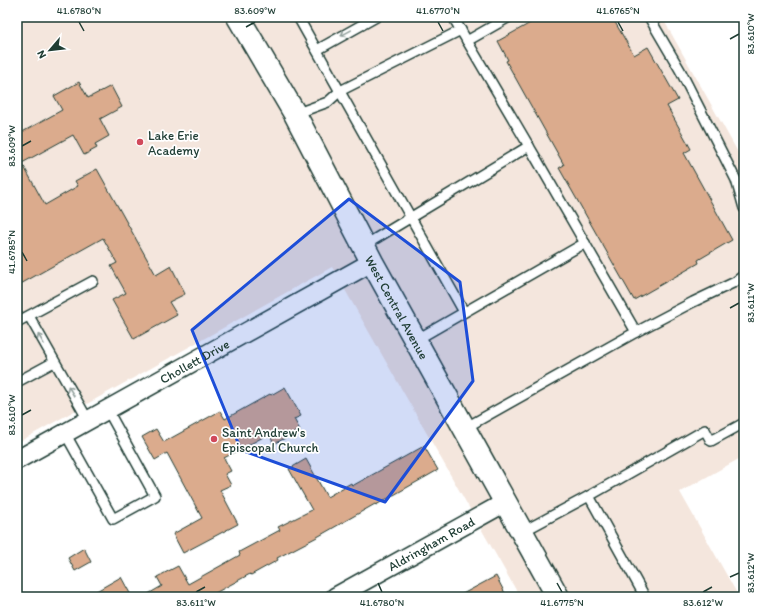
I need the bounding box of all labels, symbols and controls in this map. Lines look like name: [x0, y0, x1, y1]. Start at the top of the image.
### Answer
text: 41.6780°N: [57, 4, 102, 17]
text: 83.609°W: [234, 4, 276, 17]
text: 41.6770°N: [416, 4, 460, 17]
text: 41.6765°N: [596, 4, 640, 17]
text: 83.610°W: [744, 13, 757, 54]
north arrow: [30, 30, 70, 70]
one-way arrow: [341, 30, 353, 38]
text: N: [34, 48, 49, 61]
text: 83.609°W: [5, 125, 18, 167]
place label: Lake Erie Academy: [148, 128, 199, 158]
marker: Lake Erie Academy: [135, 137, 145, 147]
text: 41.6785°N: [5, 230, 18, 274]
street label: West Central Avenue: [362, 253, 432, 362]
text: 83.611°W: [744, 283, 757, 323]
one-way arrow: [37, 333, 45, 345]
street label: Chollett Drive: [157, 336, 232, 386]
one-way arrow: [66, 385, 74, 397]
text: 83.610°W: [5, 394, 18, 435]
place label: Saint Andrew's Episcopal Church: [222, 425, 319, 455]
marker: Saint Andrew's Episcopal Church: [209, 434, 219, 444]
street label: Aldringham Road: [385, 513, 477, 574]
text: 83.612°W: [744, 553, 757, 593]
text: 83.611°W: [176, 596, 216, 609]
text: 41.6780°N: [360, 596, 405, 609]
text: 41.6775°N: [540, 596, 584, 609]
text: 83.612°W: [683, 596, 723, 609]

